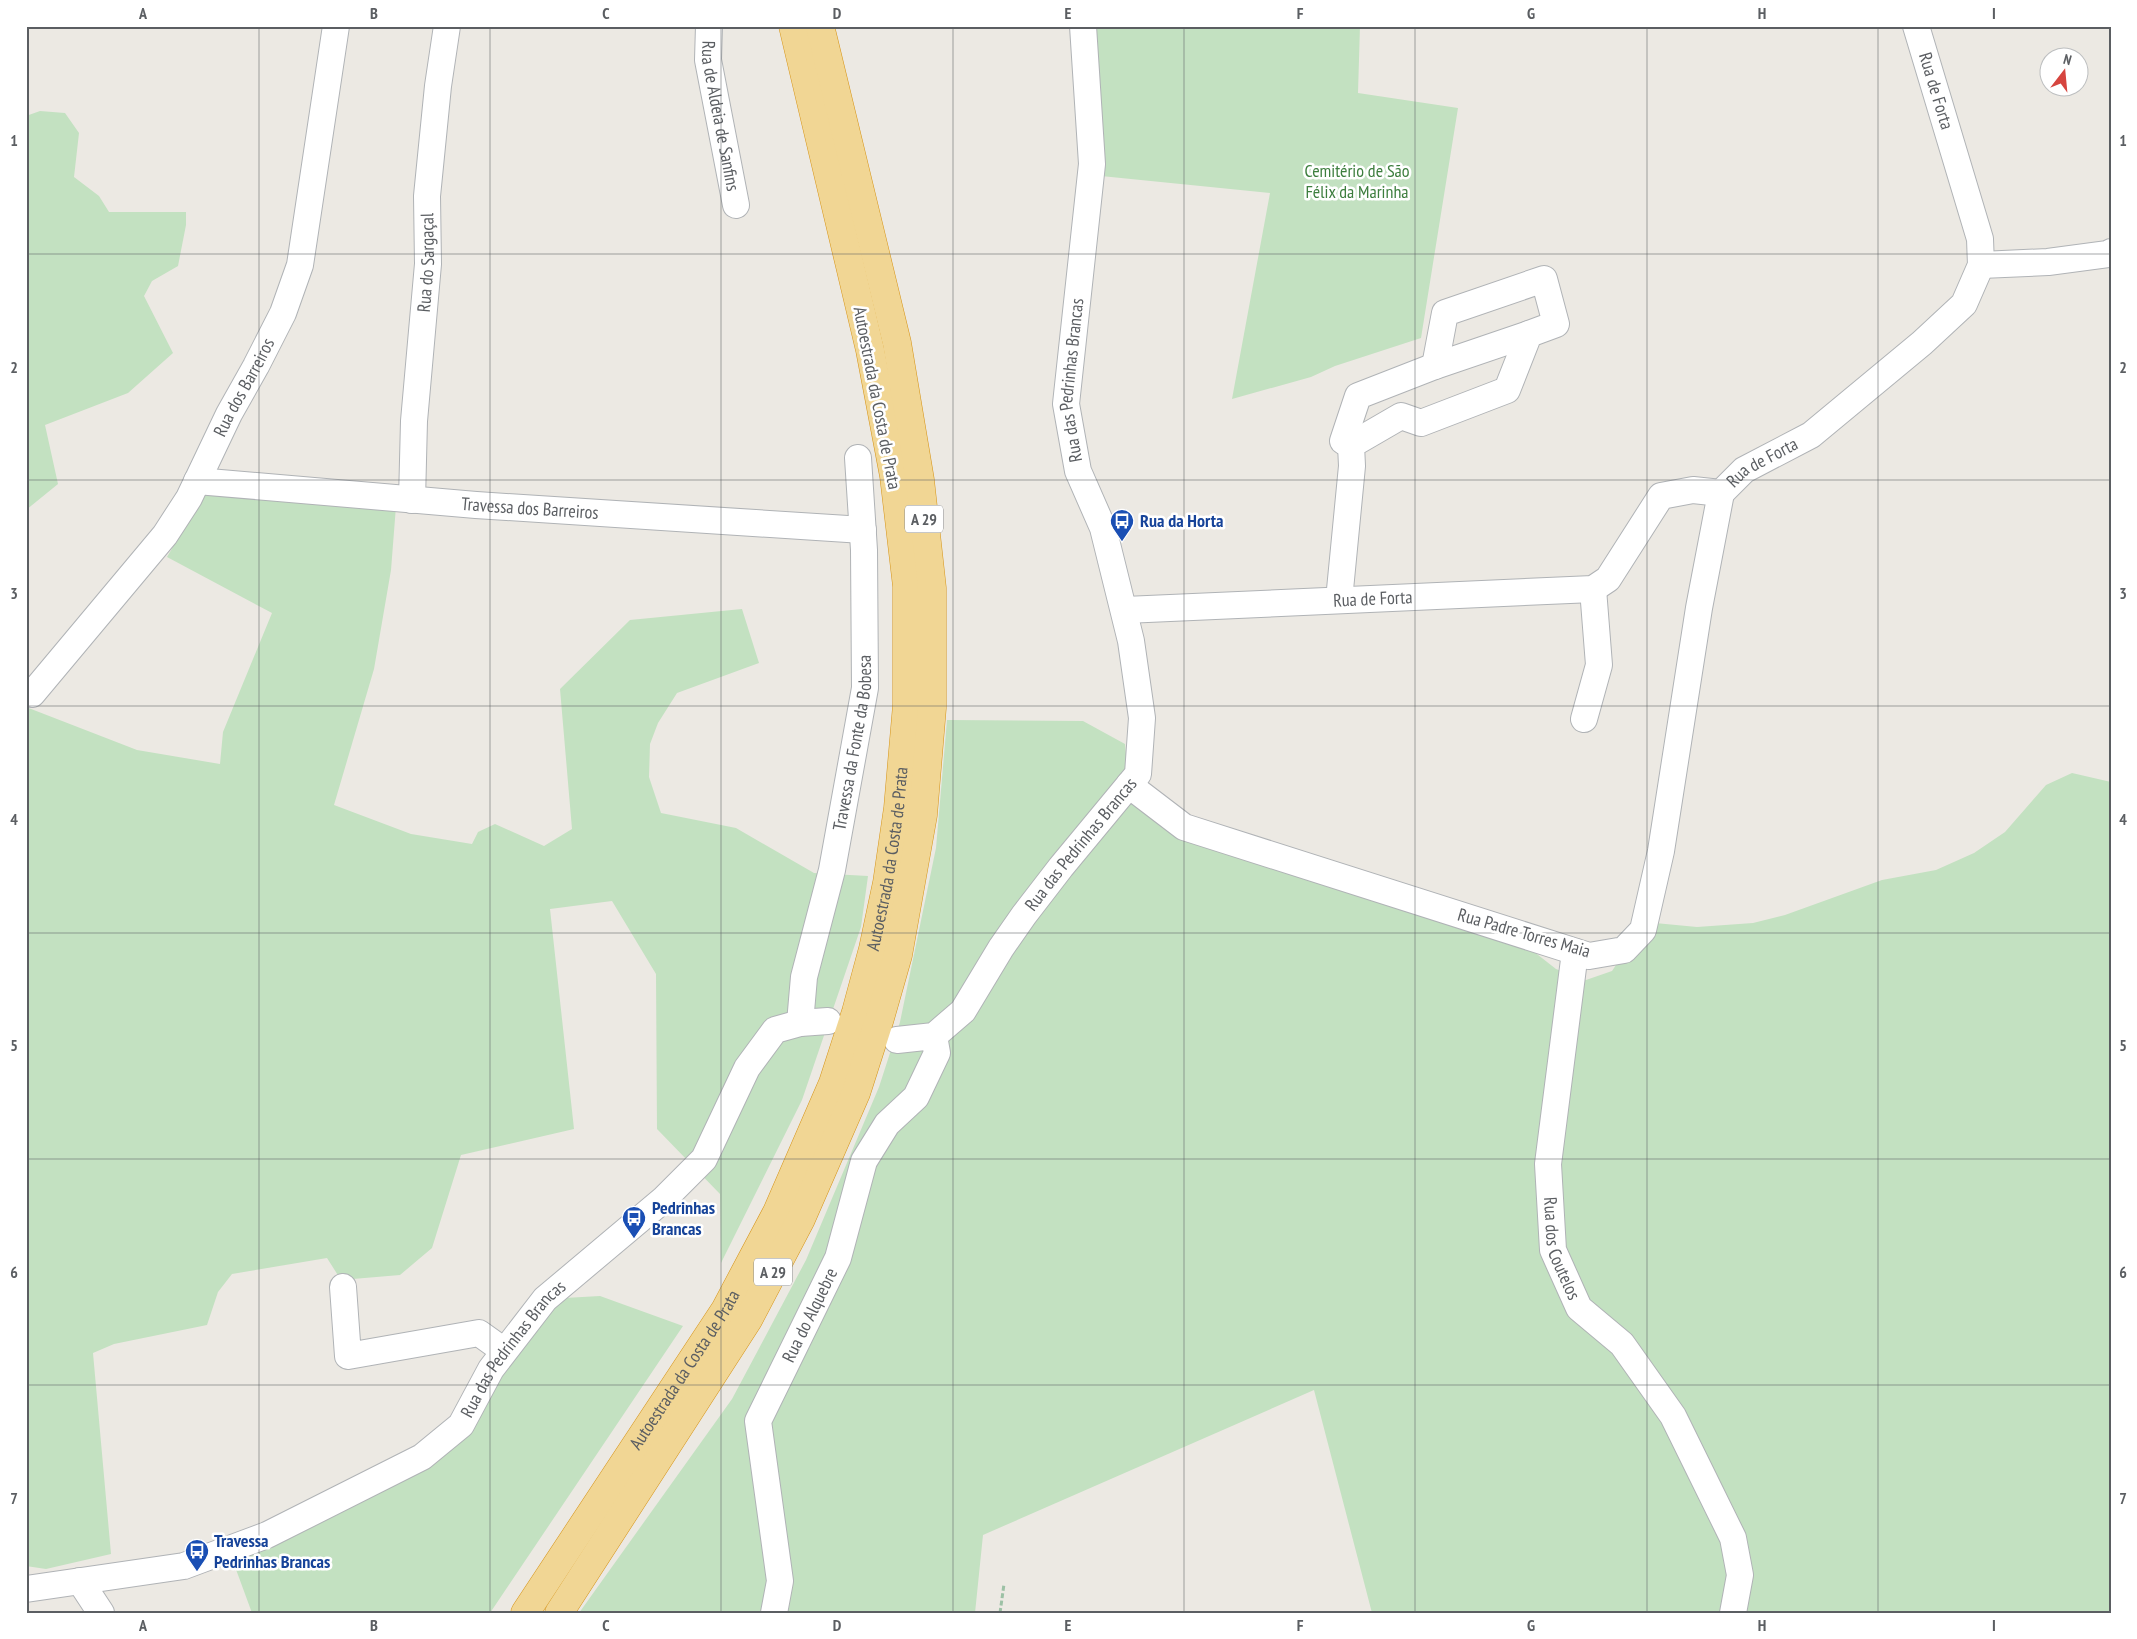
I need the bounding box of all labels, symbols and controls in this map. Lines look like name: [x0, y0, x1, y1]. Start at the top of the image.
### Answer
text: A: [138, 3, 148, 23]
text: B: [370, 3, 378, 23]
text: C: [602, 3, 610, 23]
text: D: [833, 3, 842, 23]
text: E: [1065, 3, 1072, 23]
text: F: [1297, 3, 1304, 23]
text: G: [1527, 3, 1535, 23]
text: H: [1758, 3, 1766, 23]
text: I: [1992, 3, 1996, 23]
street label: Rua de Aldeia de Sanfins: [697, 40, 745, 193]
north arrow: [2040, 48, 2090, 98]
street label: Rua de Forta: [1914, 50, 1959, 132]
text: N: [2061, 50, 2074, 69]
text: 1: [10, 130, 18, 150]
text: 1: [2119, 130, 2127, 150]
park label: Cemitério de São Félix da Marinha: [1304, 159, 1410, 203]
street label: Rua do Sargaçal: [412, 212, 439, 313]
street label: Rua das Pedrinhas Brancas: [1054, 297, 1088, 464]
street label: Autoestrada da Costa de Prata: [848, 305, 906, 491]
street label: Rua dos Barreiros: [208, 334, 279, 440]
text: 2: [10, 357, 18, 377]
text: 2: [2119, 357, 2127, 377]
street label: Rua de Forta: [1721, 432, 1801, 492]
street label: Travessa dos Barreiros: [460, 492, 599, 524]
road number: A 29: [905, 506, 943, 532]
bus stop icon: Rua da Horta: [1109, 508, 1135, 542]
place label: Rua da Horta: [1140, 509, 1223, 532]
text: 3: [10, 583, 18, 603]
text: 3: [2119, 583, 2127, 603]
street label: Rua de Forta: [1333, 585, 1413, 612]
street label: Travessa da Fonte da Bobesa: [827, 655, 876, 832]
street label: Autoestrada da Costa de Prata: [861, 766, 913, 953]
street label: Rua das Pedrinhas Brancas: [1019, 773, 1141, 915]
text: 4: [10, 809, 18, 829]
text: 4: [2119, 809, 2127, 829]
street label: Rua Padre Torres Maia: [1455, 903, 1593, 962]
text: 5: [10, 1035, 18, 1055]
text: 5: [2119, 1035, 2127, 1055]
place label: Pedrinhas Brancas: [652, 1196, 715, 1240]
street label: Rua dos Coutelos: [1539, 1196, 1586, 1303]
bus stop icon: Pedrinhas Brancas: [621, 1205, 647, 1239]
road number: A 29: [754, 1258, 792, 1286]
text: 6: [10, 1262, 18, 1282]
text: 6: [2119, 1262, 2127, 1282]
street label: Rua do Alquebre: [777, 1264, 842, 1366]
street label: Rua das Pedrinhas Brancas: [455, 1275, 570, 1421]
street label: Autoestrada da Costa de Prata: [624, 1286, 744, 1454]
text: 7: [10, 1488, 18, 1508]
text: 7: [2119, 1488, 2127, 1508]
place label: Travessa Pedrinhas Brancas: [214, 1529, 330, 1573]
bus stop icon: Travessa Pedrinhas Brancas: [184, 1538, 210, 1572]
text: A: [138, 1615, 148, 1635]
text: B: [370, 1615, 378, 1635]
text: C: [602, 1615, 610, 1635]
text: D: [833, 1615, 842, 1635]
text: E: [1065, 1615, 1072, 1635]
text: F: [1297, 1615, 1304, 1635]
text: G: [1527, 1615, 1535, 1635]
text: H: [1758, 1615, 1766, 1635]
text: I: [1992, 1615, 1996, 1635]

